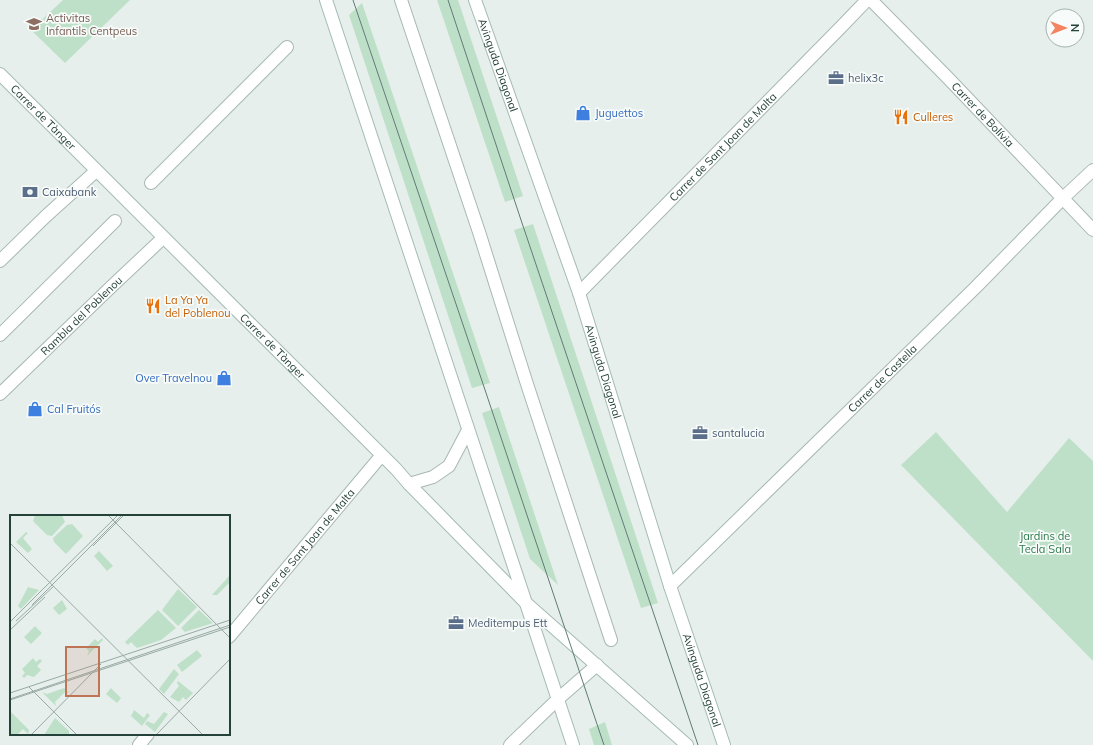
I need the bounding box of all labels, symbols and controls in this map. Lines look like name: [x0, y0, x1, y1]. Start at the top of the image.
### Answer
north arrow: [1045, 8, 1085, 48]
place label: Activitas Infantils Centpeus: [46, 11, 137, 38]
school or university icon: Activitas Infantils Centpeus: [25, 15, 43, 33]
street label: Avinguda Diagonal: [475, 17, 521, 113]
text: N: [1068, 24, 1082, 32]
office icon: helix3c: [827, 69, 845, 87]
place label: helix3c: [848, 71, 884, 85]
street label: Carrer de Bolívia: [949, 79, 1017, 150]
street label: Carrer de Tànger: [8, 82, 79, 153]
street label: Carrer de Sant Joan de Malta: [666, 90, 780, 204]
shop icon: Juguettos: [574, 104, 592, 122]
place label: Juguettos: [595, 106, 643, 120]
restaurant icon: Culleres: [892, 108, 910, 126]
place label: Culleres: [913, 110, 953, 124]
bank icon: Caixabank: [21, 183, 39, 201]
place label: Caixabank: [42, 185, 97, 199]
street label: Rambla del Poblenou: [38, 273, 125, 358]
place label: La Ya Ya del Poblenou: [165, 293, 231, 320]
restaurant icon: La Ya Ya del Poblenou: [144, 297, 162, 315]
street label: Carrer de Tànger: [237, 310, 308, 381]
street label: Avinguda Diagonal: [582, 323, 625, 420]
street label: Carrer de Castella: [845, 342, 920, 415]
shop icon: Over Travelnou: [215, 369, 233, 387]
place label: Over Travelnou: [135, 371, 212, 385]
shop icon: Cal Fruitós: [26, 400, 44, 418]
place label: Cal Fruitós: [47, 402, 101, 416]
office icon: santalucia: [691, 424, 709, 442]
place label: santalucia: [712, 426, 765, 440]
street label: Carrer de Sant Joan de Malta: [252, 486, 358, 608]
inset map: [10, 515, 230, 735]
park label: Jardins de Tecla Sala: [1019, 529, 1071, 556]
office icon: Meditempus Ett: [447, 614, 465, 632]
place label: Meditempus Ett: [468, 616, 547, 630]
street label: Avinguda Diagonal: [680, 631, 724, 729]

